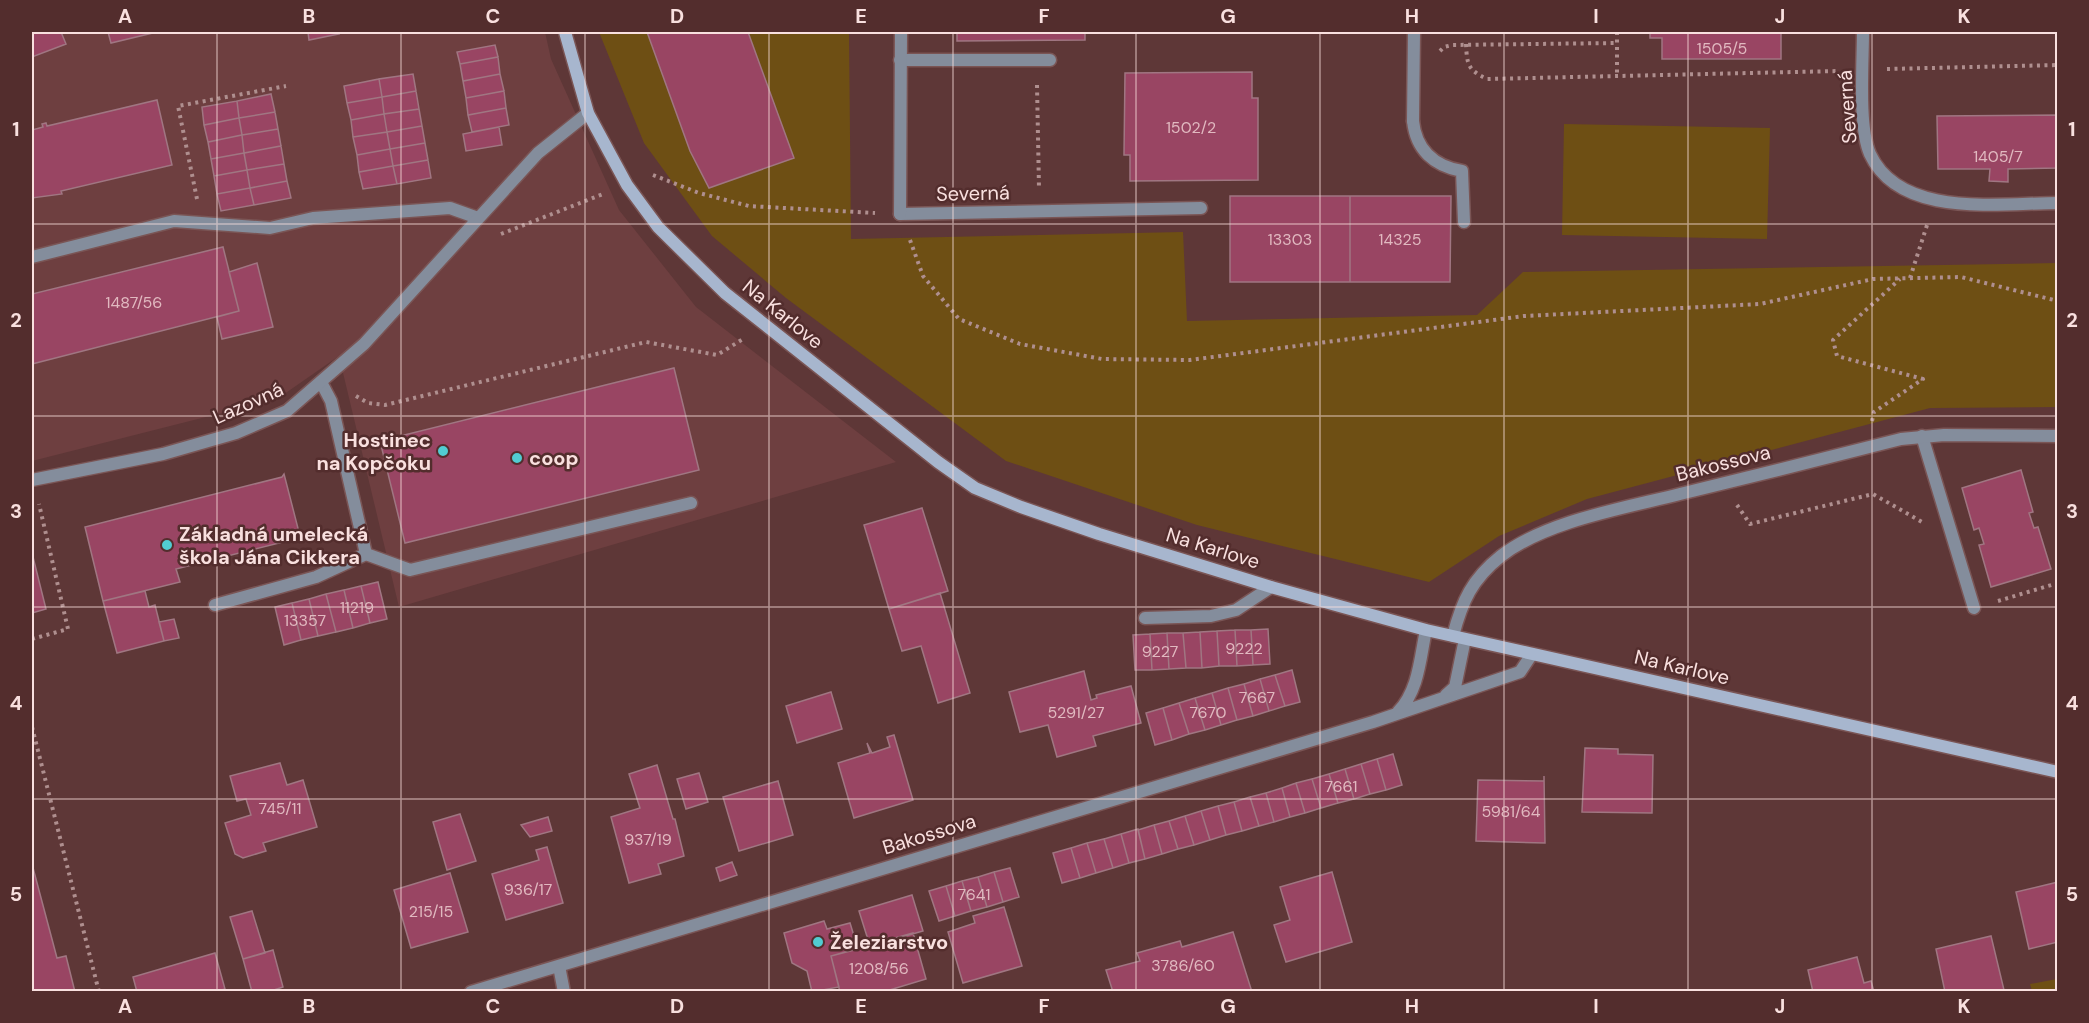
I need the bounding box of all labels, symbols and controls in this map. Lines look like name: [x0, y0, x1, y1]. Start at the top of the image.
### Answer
text: A: [118, 3, 132, 29]
text: B: [303, 3, 315, 29]
text: C: [486, 3, 500, 29]
text: D: [670, 3, 684, 29]
text: E: [855, 3, 867, 29]
text: F: [1038, 3, 1050, 29]
text: G: [1220, 3, 1236, 29]
text: H: [1405, 3, 1419, 29]
text: I: [1593, 3, 1599, 29]
text: J: [1775, 3, 1785, 29]
text: K: [1957, 3, 1971, 29]
house number: 1505/5: [1697, 38, 1747, 59]
street label: Severná: [1831, 69, 1863, 145]
text: 1: [12, 116, 20, 142]
text: 1: [2068, 116, 2076, 142]
house number: 1502/2: [1166, 117, 1216, 138]
house number: 1405/7: [1973, 146, 2023, 167]
street label: Severná: [936, 179, 1010, 207]
house number: 13303: [1268, 229, 1312, 250]
house number: 14325: [1378, 229, 1422, 250]
street label: Na Karlove: [737, 273, 829, 355]
house number: 1487/56: [106, 292, 162, 313]
text: 2: [10, 307, 22, 333]
text: 2: [2066, 307, 2078, 333]
street label: Lazovná: [209, 376, 287, 430]
place label: Hostinec na Kopčoku: [317, 427, 431, 476]
street label: Bakossova: [1673, 439, 1773, 487]
marker: Hostinec na Kopčoku: [436, 444, 450, 458]
place label: coop: [529, 445, 579, 471]
marker: coop: [510, 451, 524, 465]
text: 3: [10, 498, 22, 524]
text: 3: [2066, 498, 2078, 524]
place label: Základná umelecká škola Jána Cikkera: [179, 521, 368, 570]
street label: Na Karlove: [1163, 521, 1263, 575]
marker: Základná umelecká škola Jána Cikkera: [160, 538, 174, 552]
house number: 11219: [340, 597, 374, 618]
house number: 13357: [284, 610, 326, 631]
house number: 9222: [1225, 638, 1263, 659]
house number: 9227: [1142, 641, 1178, 662]
street label: Na Karlove: [1632, 643, 1732, 691]
house number: 7667: [1239, 687, 1275, 708]
text: 4: [10, 690, 23, 716]
text: 4: [2066, 690, 2079, 716]
house number: 5291/27: [1047, 702, 1105, 723]
house number: 7670: [1189, 702, 1227, 723]
house number: 7661: [1324, 776, 1358, 797]
house number: 745/11: [259, 798, 301, 819]
house number: 5981/64: [1481, 801, 1541, 822]
street label: Bakossova: [879, 807, 979, 861]
house number: 937/19: [624, 829, 672, 850]
house number: 936/17: [504, 879, 552, 900]
text: 5: [10, 881, 22, 907]
text: 5: [2066, 881, 2078, 907]
house number: 7641: [958, 884, 990, 905]
house number: 215/15: [409, 901, 453, 922]
place label: Železiarstvo: [830, 929, 948, 955]
marker: Železiarstvo: [811, 935, 825, 949]
house number: 3786/60: [1151, 955, 1215, 976]
house number: 1208/56: [849, 958, 909, 979]
text: A: [118, 993, 132, 1019]
text: B: [303, 993, 315, 1019]
text: C: [486, 993, 500, 1019]
text: D: [670, 993, 684, 1019]
text: E: [855, 993, 867, 1019]
text: F: [1038, 993, 1050, 1019]
text: G: [1220, 993, 1236, 1019]
text: H: [1405, 993, 1419, 1019]
text: I: [1593, 993, 1599, 1019]
text: J: [1775, 993, 1785, 1019]
text: K: [1957, 993, 1971, 1019]

